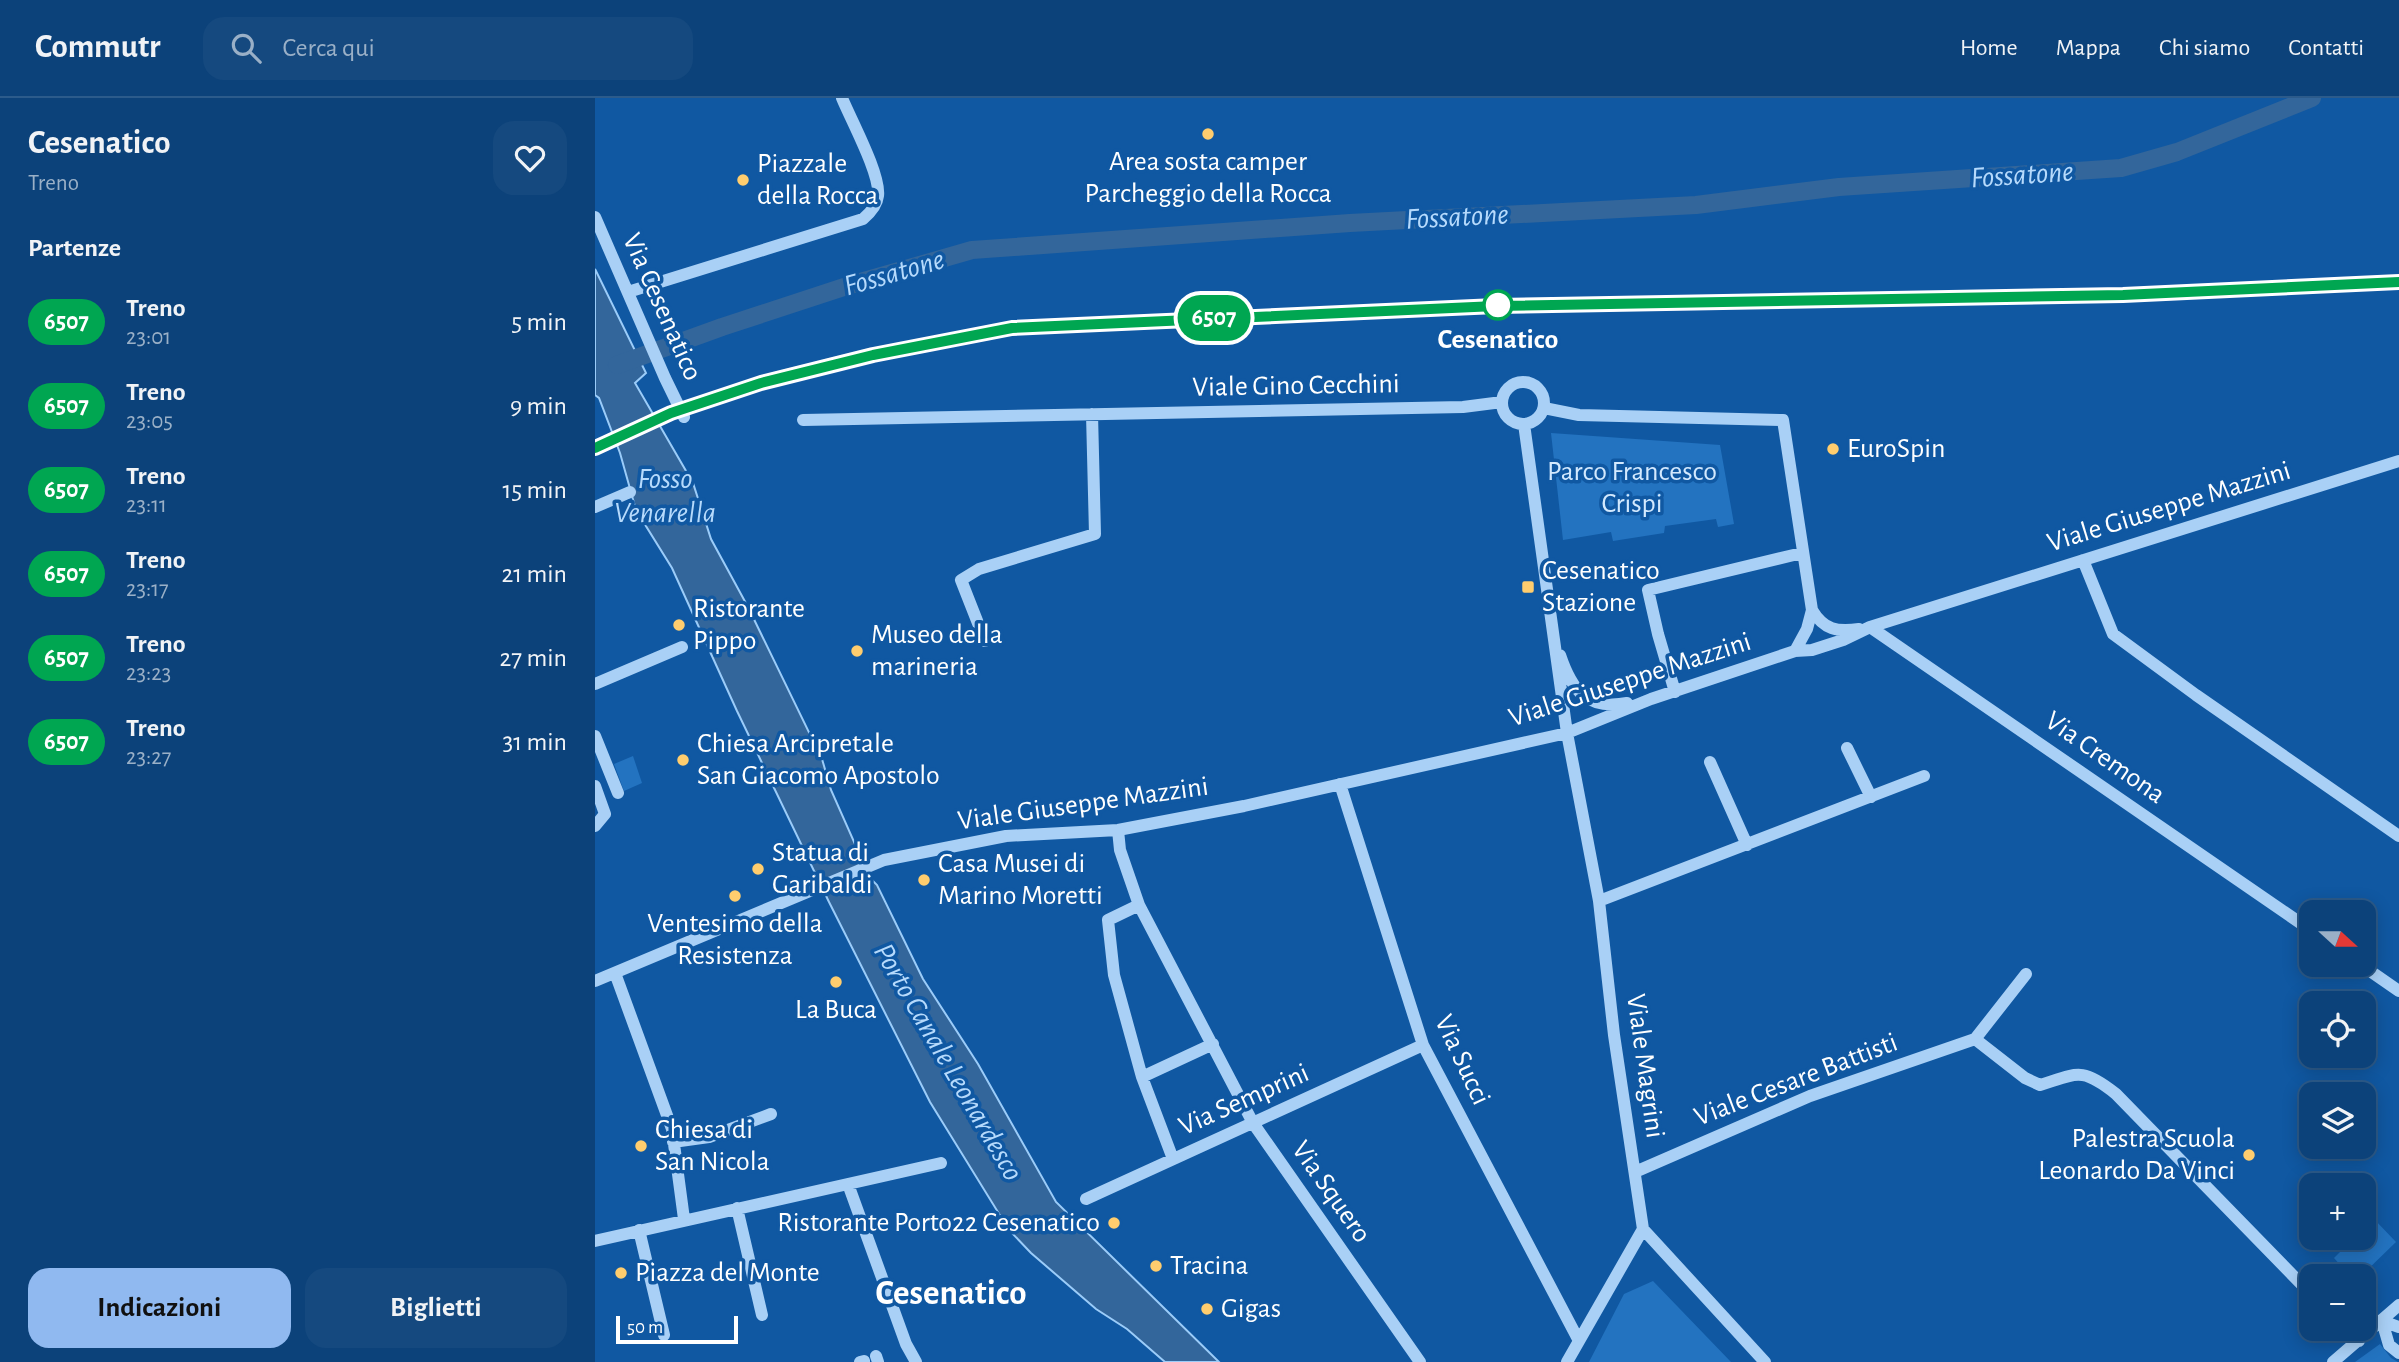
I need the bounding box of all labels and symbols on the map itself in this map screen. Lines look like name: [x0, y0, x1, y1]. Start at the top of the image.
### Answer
marker: Area sosta camper Parcheggio della Rocca: [1200, 126, 1216, 142]
place label: Area sosta camper Parcheggio della Rocca: [1084, 148, 1332, 208]
place label: Piazzale della Rocca: [757, 150, 878, 210]
water label: Fossatone: [1970, 156, 2074, 194]
marker: Piazzale della Rocca: [735, 172, 751, 188]
water label: Fossatone: [1405, 199, 1509, 235]
street label: Via Cesenatico: [617, 229, 707, 385]
water label: Fossatone: [840, 244, 948, 302]
marker: Cesenatico: [1483, 290, 1513, 320]
line badge: 6507: [1165, 295, 1263, 341]
place label: Cesenatico: [1438, 326, 1558, 354]
street label: Viale Gino Cecchini: [1192, 370, 1400, 402]
place label: EuroSpin: [1847, 435, 1945, 463]
marker: EuroSpin: [1825, 441, 1841, 457]
street label: Viale Giuseppe Mazzini: [2044, 457, 2294, 557]
park label: Parco Francesco Crispi: [1547, 458, 1717, 518]
water label: Fosso Venarella: [614, 464, 716, 528]
place label: Cesenatico Stazione: [1542, 557, 1660, 617]
marker: Cesenatico Stazione: [1520, 579, 1536, 595]
place label: Ristorante Pippo: [693, 595, 805, 655]
marker: Ristorante Pippo: [671, 617, 687, 633]
place label: Museo della marineria: [871, 621, 1003, 681]
street label: Viale Giuseppe Mazzini: [1505, 628, 1755, 732]
marker: Museo della marineria: [849, 643, 865, 659]
street label: Via Cremona: [2040, 707, 2170, 809]
place label: Chiesa Arcipretale San Giacomo Apostolo: [697, 730, 940, 790]
marker: Chiesa Arcipretale San Giacomo Apostolo: [675, 752, 691, 768]
street label: Viale Giuseppe Mazzini: [956, 773, 1210, 835]
place label: Statua di Garibaldi: [772, 839, 873, 899]
place label: Casa Musei di Marino Moretti: [938, 850, 1103, 910]
marker: Statua di Garibaldi: [750, 861, 766, 877]
marker: Casa Musei di Marino Moretti: [916, 872, 932, 888]
marker: Ventesimo della Resistenza: [727, 888, 743, 904]
north arrow: [2299, 900, 2377, 976]
place label: Ventesimo della Resistenza: [647, 910, 823, 970]
water label: Porto Canale Leonardesco: [868, 938, 1028, 1186]
marker: La Buca: [828, 974, 844, 990]
street label: Viale Magrini: [1621, 992, 1669, 1140]
place label: La Buca: [795, 996, 877, 1024]
street label: Via Succi: [1429, 1011, 1495, 1109]
street label: Viale Cesare Battisti: [1691, 1028, 1901, 1132]
street label: Via Semprini: [1175, 1059, 1313, 1141]
place label: Chiesa di San Nicola: [655, 1116, 770, 1176]
place label: Palestra Scuola Leonardo Da Vinci: [2038, 1125, 2235, 1185]
street label: Via Squero: [1286, 1136, 1376, 1248]
marker: Chiesa di San Nicola: [633, 1138, 649, 1154]
marker: Palestra Scuola Leonardo Da Vinci: [2241, 1147, 2257, 1163]
place label: Ristorante Porto22 Cesenatico: [777, 1209, 1100, 1237]
marker: Ristorante Porto22 Cesenatico: [1106, 1215, 1122, 1231]
place label: Tracina: [1170, 1252, 1249, 1280]
marker: Tracina: [1148, 1258, 1164, 1274]
place label: Piazza del Monte: [635, 1259, 820, 1287]
marker: Piazza del Monte: [613, 1265, 629, 1281]
district label: Cesenatico: [875, 1276, 1027, 1311]
place label: Gigas: [1221, 1295, 1281, 1323]
marker: Gigas: [1199, 1301, 1215, 1317]
scale bar: [616, 1313, 739, 1345]

